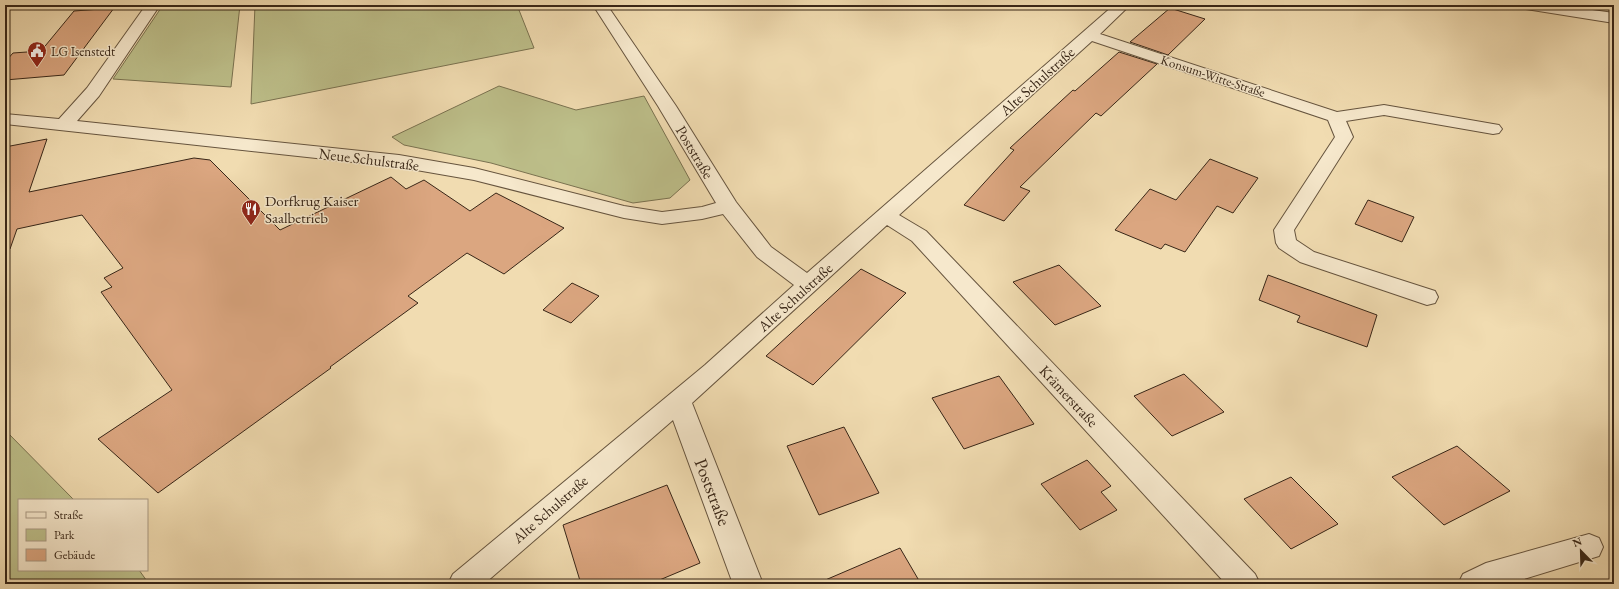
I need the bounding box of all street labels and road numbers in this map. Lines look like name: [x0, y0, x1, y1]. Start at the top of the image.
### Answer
street label: Alte Schulstraße: [995, 42, 1078, 120]
street label: Konsum-Witte-Straße: [1159, 51, 1267, 101]
street label: Poststraße: [672, 122, 718, 182]
street label: Neue Schulstraße: [318, 143, 420, 175]
street label: Alte Schulstraße: [753, 258, 836, 336]
street label: Krämerstraße: [1036, 361, 1103, 431]
street label: Poststraße: [690, 455, 736, 529]
street label: Alte Schulstraße: [508, 471, 592, 548]

